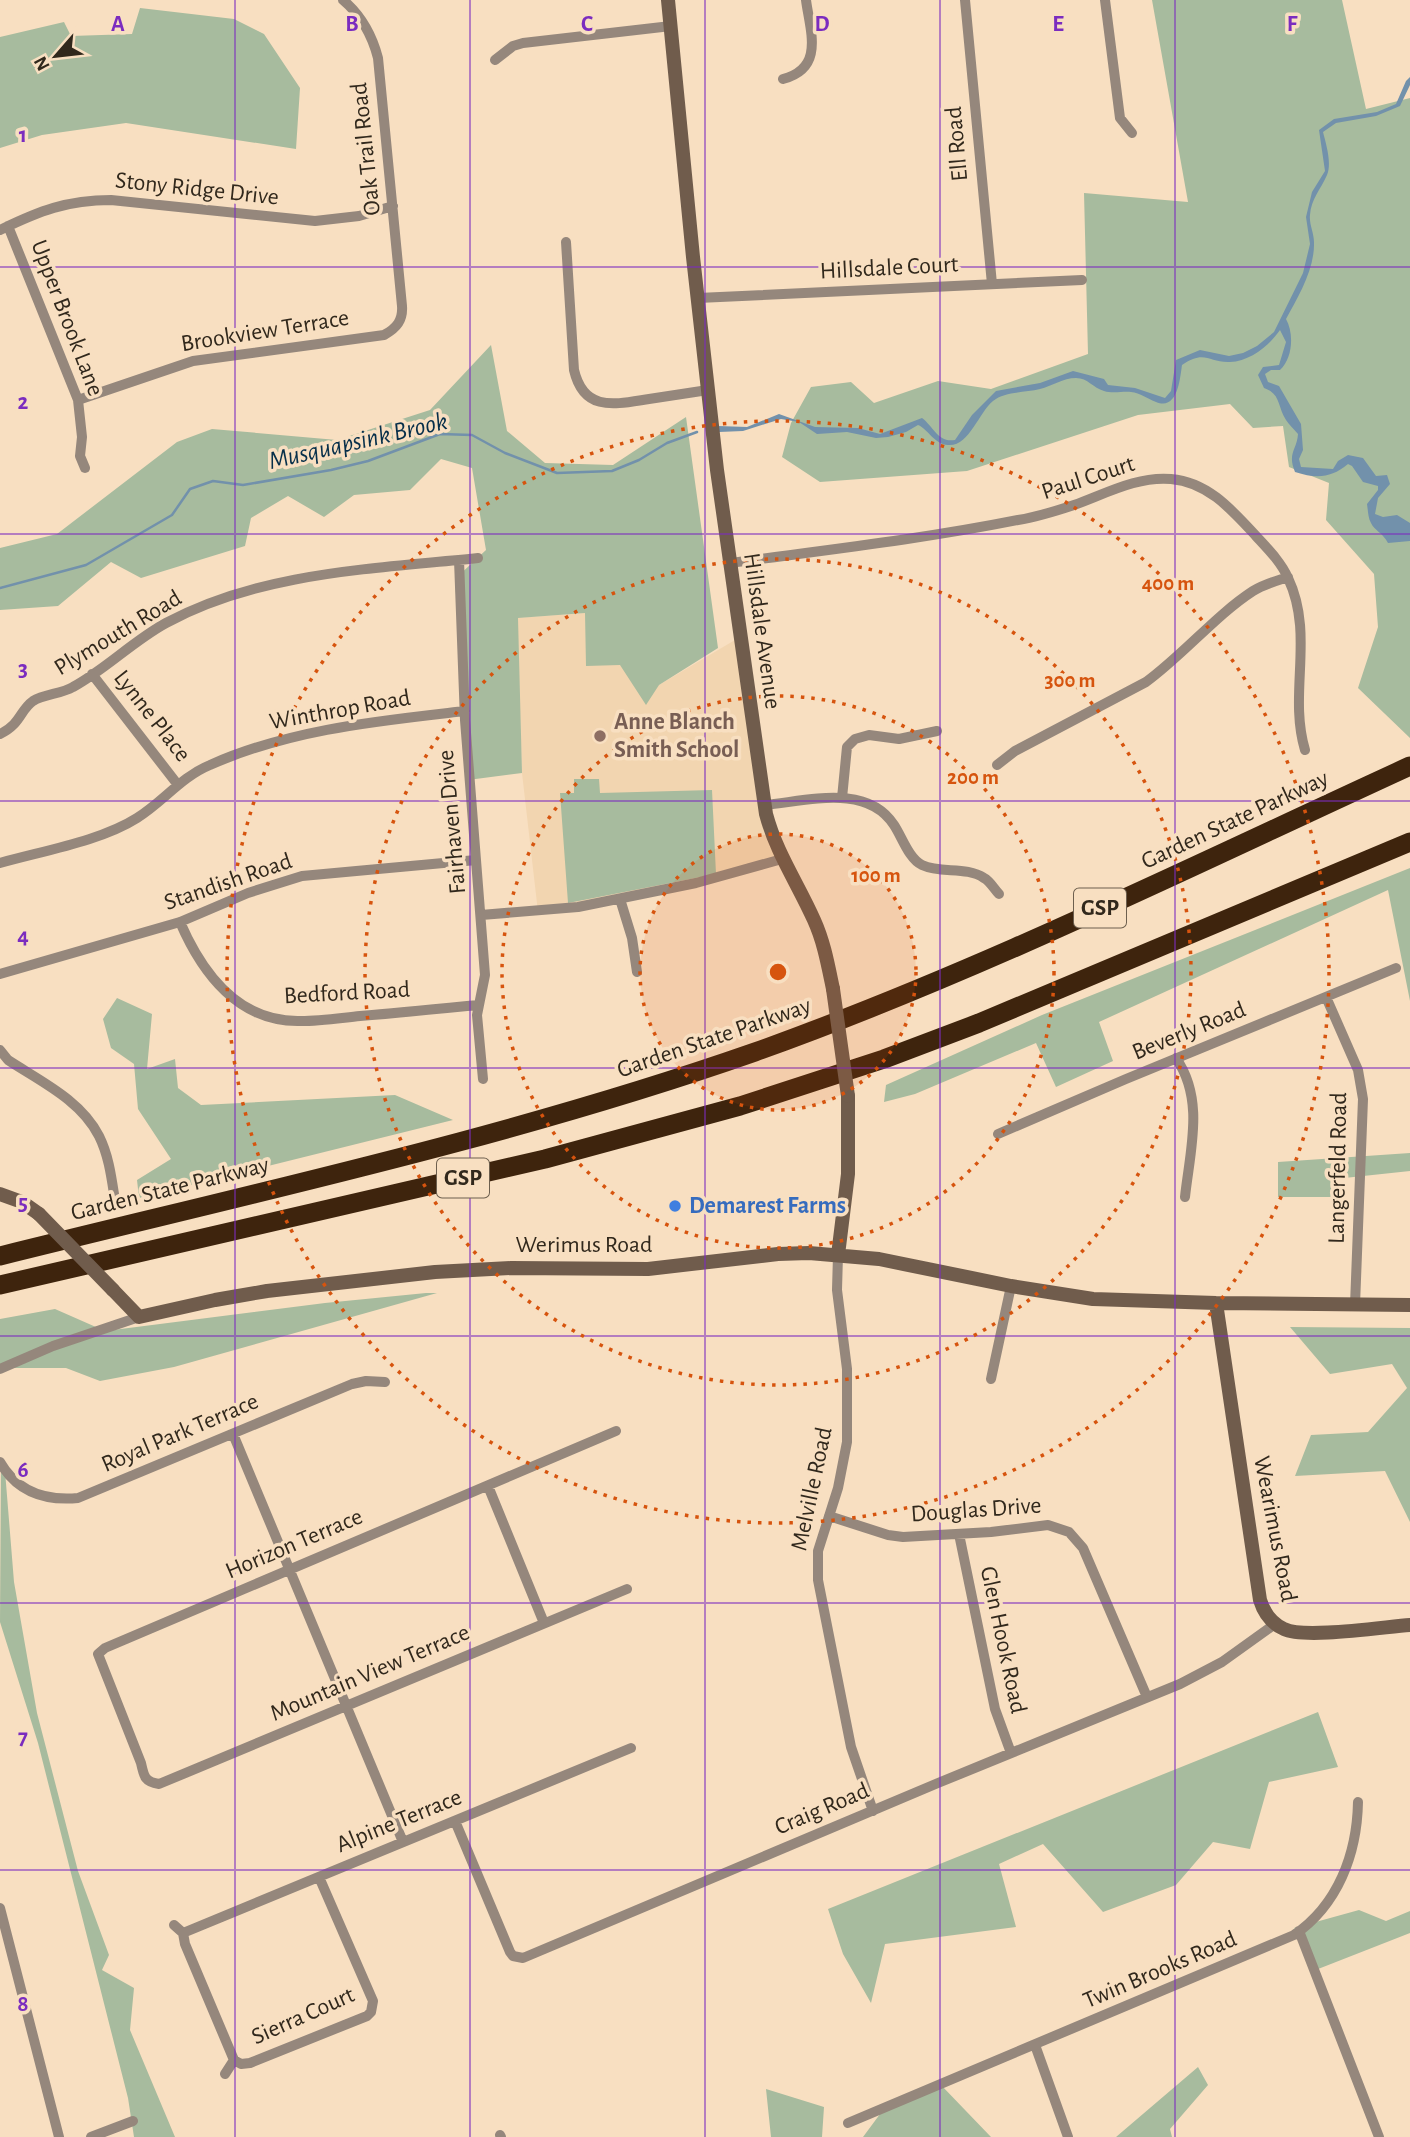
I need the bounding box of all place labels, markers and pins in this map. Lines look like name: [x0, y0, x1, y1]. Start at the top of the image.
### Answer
place label: Anne Blanch Smith School: [614, 710, 739, 762]
marker: Anne Blanch Smith School: [592, 728, 608, 744]
centre of rings: [766, 960, 790, 984]
place label: Demarest Farms: [689, 1194, 846, 1218]
marker: Demarest Farms: [667, 1198, 683, 1214]

